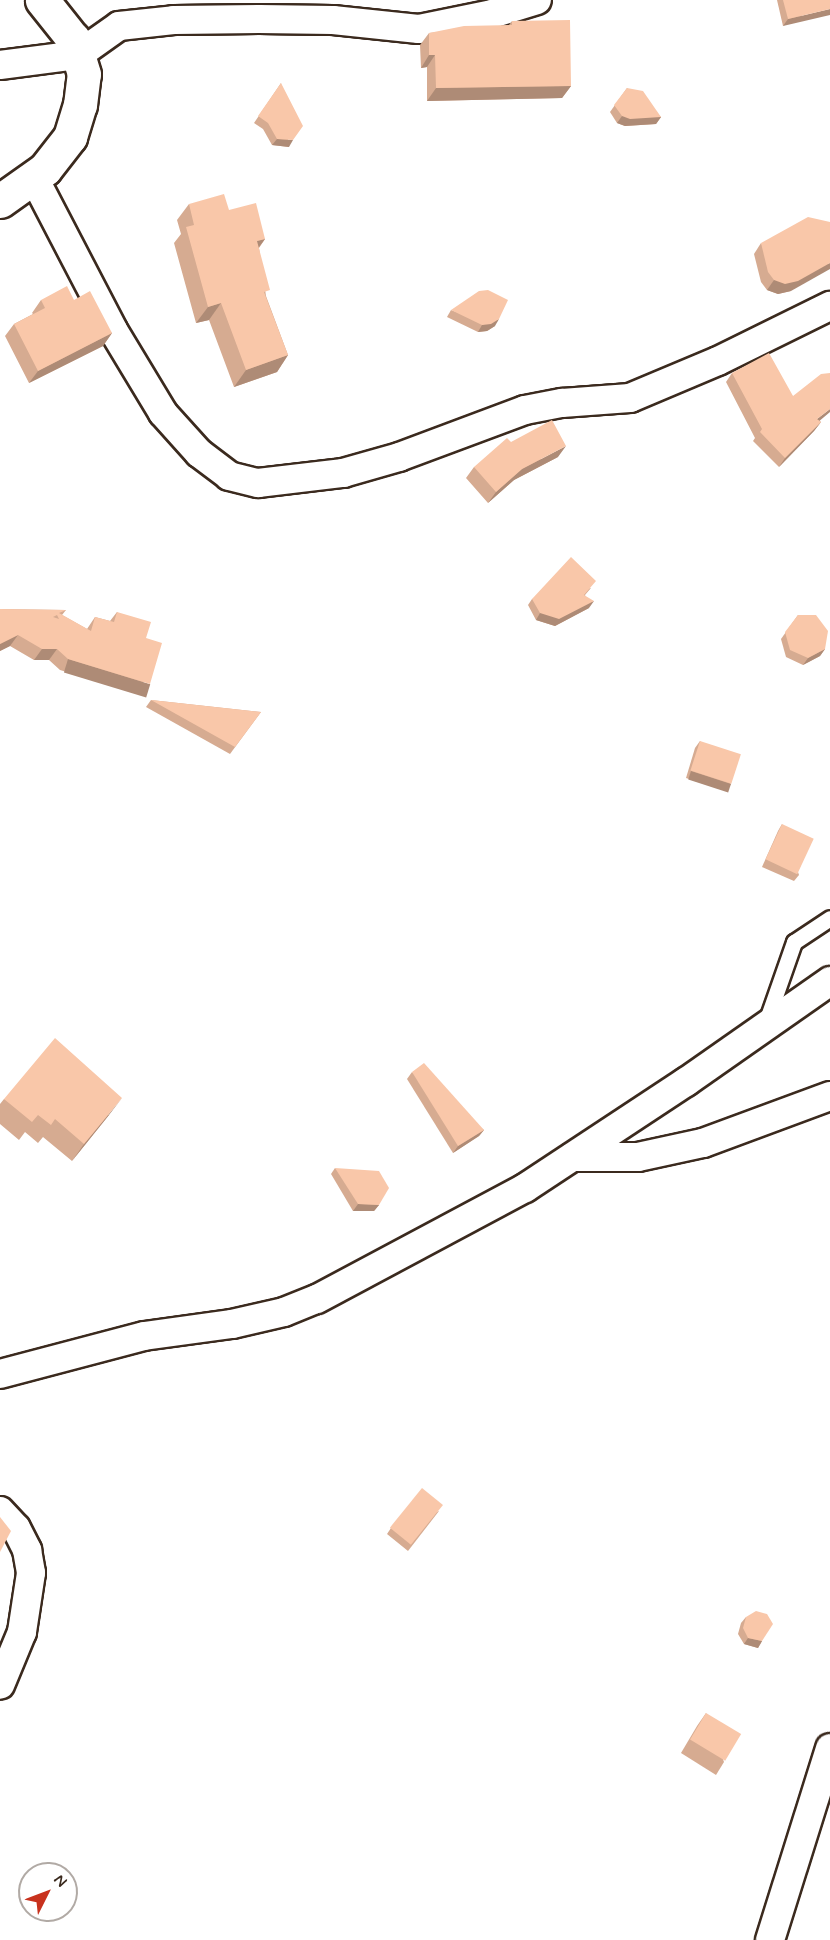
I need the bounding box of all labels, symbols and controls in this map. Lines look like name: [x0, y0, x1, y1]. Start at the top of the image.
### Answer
north arrow: [18, 1862, 78, 1922]
text: N: [49, 1870, 72, 1892]

